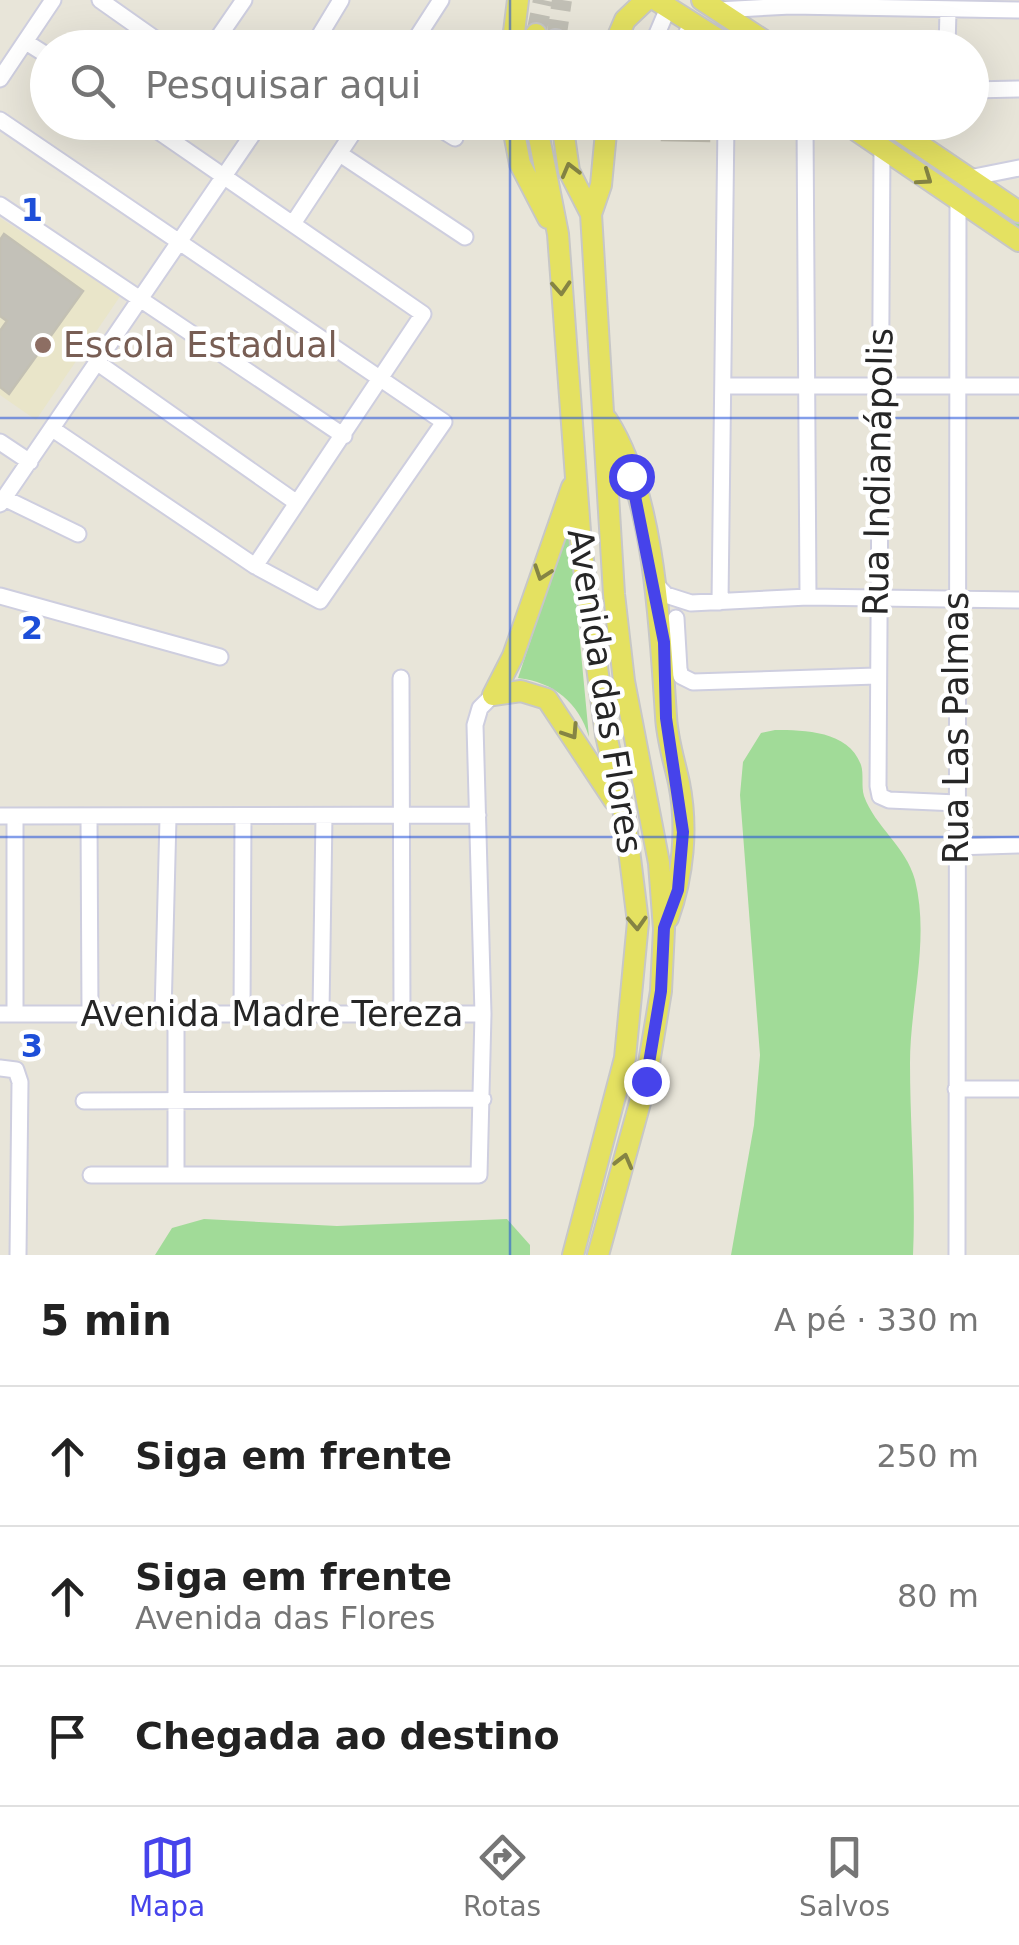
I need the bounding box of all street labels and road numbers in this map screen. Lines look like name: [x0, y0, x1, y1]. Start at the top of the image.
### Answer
street label: Rua Indianápolis: [855, 328, 901, 616]
street label: Avenida das Flores: [560, 526, 650, 856]
street label: Rua Las Palmas: [936, 592, 976, 864]
street label: Avenida Madre Tereza: [81, 994, 463, 1034]

